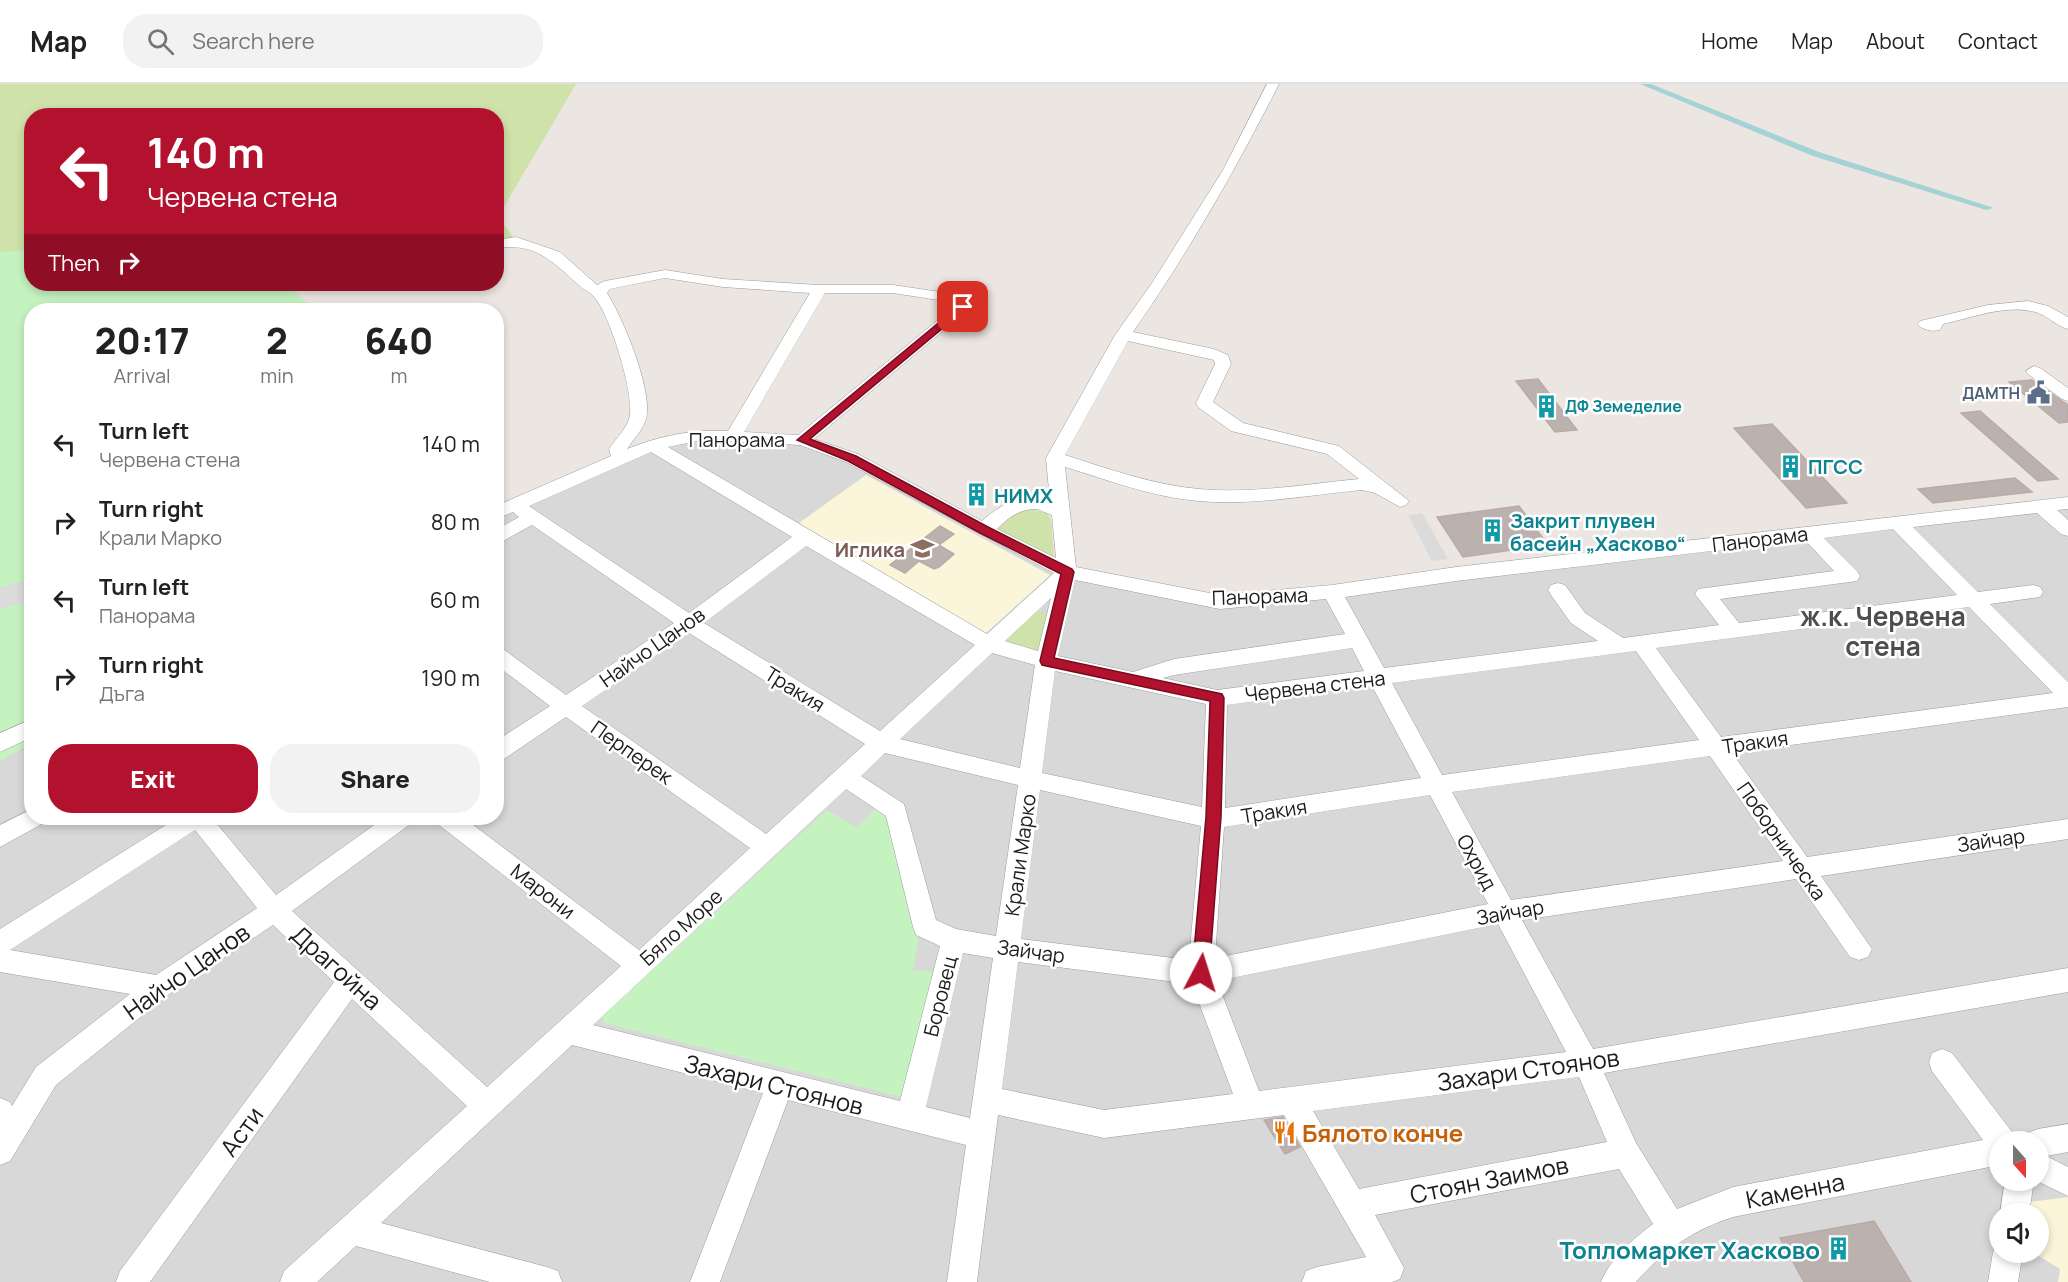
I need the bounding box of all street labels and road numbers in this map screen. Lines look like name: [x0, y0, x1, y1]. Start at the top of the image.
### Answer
street label: Панорама: [689, 426, 785, 453]
street label: Панорама: [1710, 520, 1810, 558]
street label: Панорама: [1211, 581, 1309, 611]
street label: Найчо Цанов: [594, 601, 710, 693]
street label: Тракия: [760, 660, 830, 718]
street label: Червена стена: [1243, 664, 1387, 708]
street label: Перперек: [586, 714, 679, 791]
street label: Тракия: [1720, 724, 1790, 760]
street label: Поборническа: [1731, 776, 1833, 906]
street label: Крали Марко: [998, 792, 1042, 918]
street label: Тракия: [1239, 792, 1309, 830]
street label: Зайчар: [1955, 822, 2027, 858]
street label: Охрид: [1451, 829, 1503, 895]
street label: Марони: [505, 857, 581, 925]
street label: Бяло Море: [634, 883, 728, 971]
street label: Зайчар: [1474, 893, 1546, 931]
street label: Найчо Цанов: [116, 915, 256, 1027]
street label: Драгойна: [285, 917, 389, 1017]
street label: Зайчар: [995, 933, 1067, 969]
street label: Боровец: [917, 952, 963, 1039]
street label: Захари Стоянов: [1435, 1040, 1621, 1098]
street label: Захари Стоянов: [681, 1046, 867, 1122]
street label: Асти: [212, 1099, 270, 1163]
street label: Стоян Заимов: [1407, 1147, 1571, 1211]
street label: Каменна: [1743, 1164, 1847, 1216]

